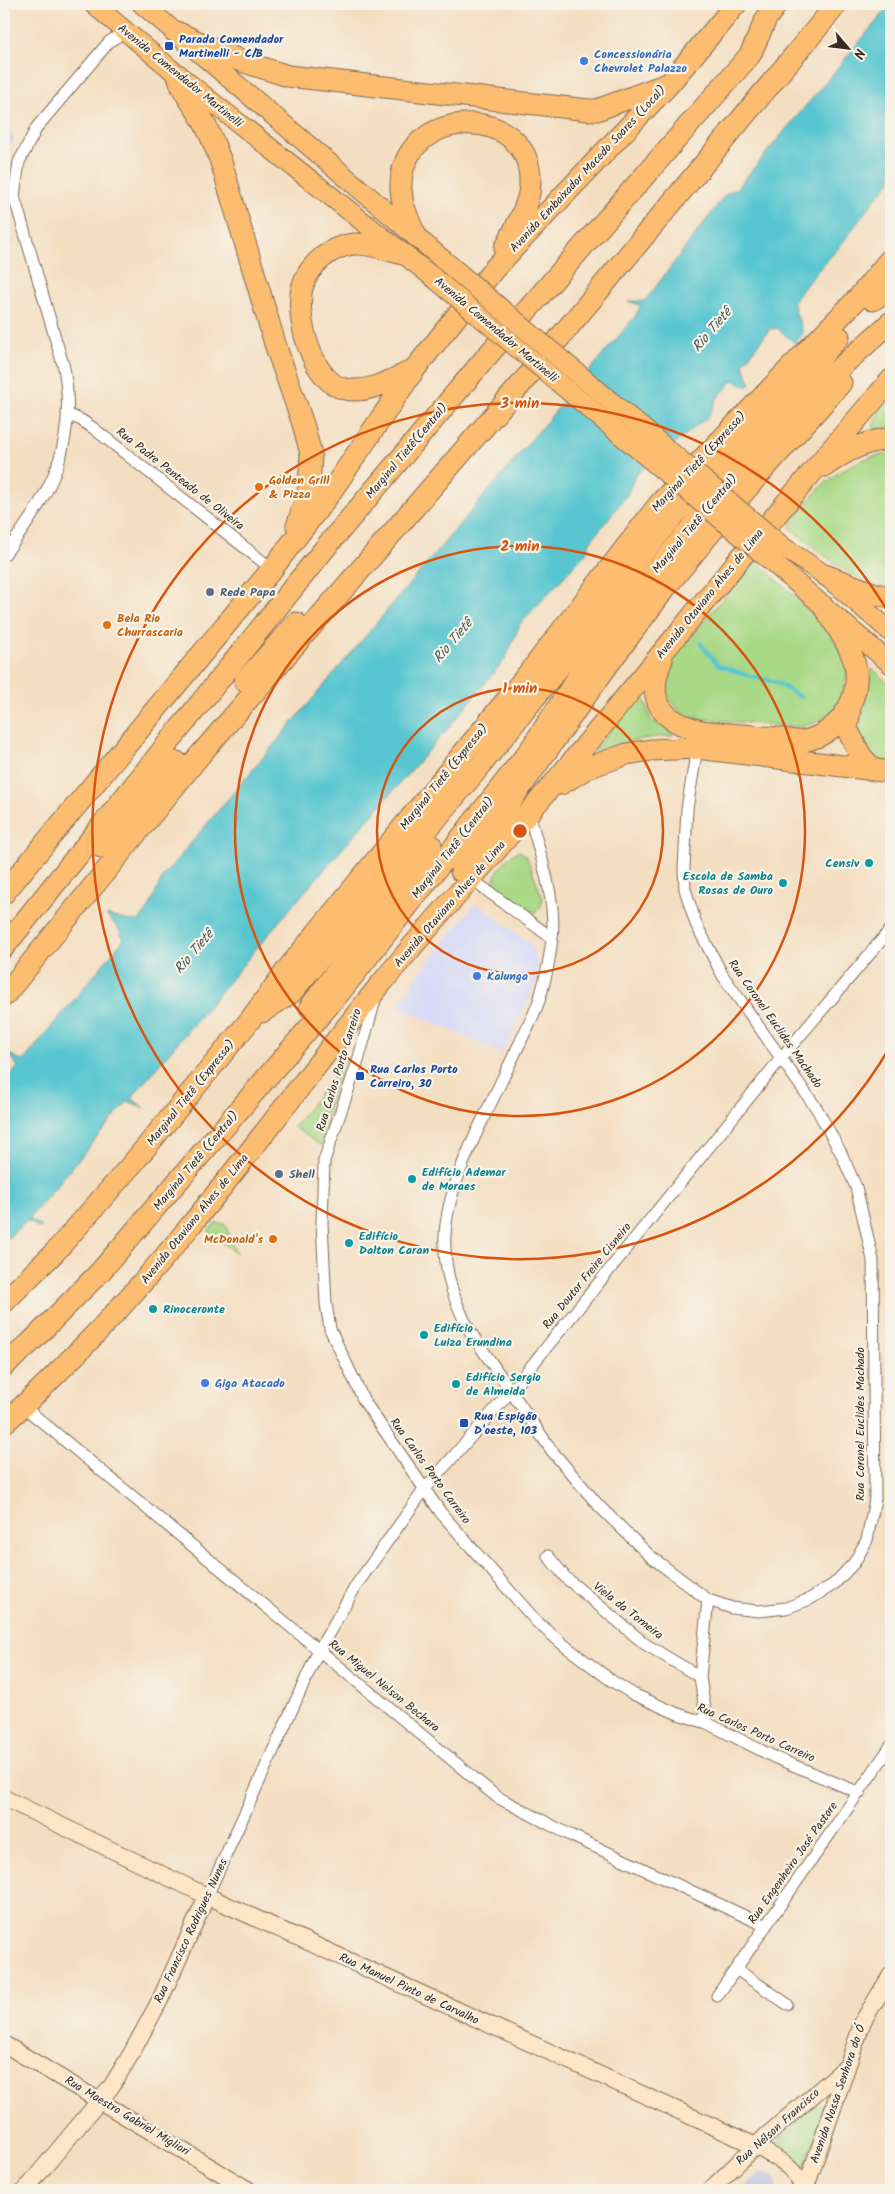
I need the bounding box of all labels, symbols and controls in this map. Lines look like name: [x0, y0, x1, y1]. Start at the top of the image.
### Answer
street label: Avenida Comendador Martinelli: [113, 19, 248, 133]
north arrow: [822, 22, 872, 72]
place label: Parada Comendador Martinelli - C/B: [179, 30, 284, 63]
marker: Parada Comendador Martinelli - C/B: [163, 40, 175, 52]
place label: Concessionária Chevrolet Palazzo: [594, 45, 688, 78]
text: N: [847, 45, 870, 63]
marker: Concessionária Chevrolet Palazzo: [578, 55, 590, 67]
street label: Avenida Embaixador Macedo Soares (Local): [505, 81, 671, 257]
street label: Avenida Comendador Martinelli: [430, 272, 563, 388]
water label: Rio Tietê: [687, 301, 739, 357]
text: 3 min: [500, 392, 539, 416]
street label: Marginal Tietê(Central): [361, 399, 453, 503]
street label: Marginal Tietê (Expressa): [647, 407, 751, 517]
street label: Rua Padre Penteado de Oliveira: [112, 423, 248, 535]
street label: Marginal Tietê (Central): [648, 470, 742, 578]
place label: Golden Grill & Pizza: [269, 471, 330, 504]
marker: Golden Grill & Pizza: [253, 481, 265, 493]
street label: Avenida Otaviano Alves de Lima: [651, 525, 769, 663]
text: 2 min: [500, 535, 540, 559]
place label: Rede Papa: [220, 583, 275, 602]
marker: Rede Papa: [204, 586, 216, 598]
place label: Bela Rio Churrascaria: [117, 609, 183, 642]
water label: Rio Tietê: [428, 612, 480, 668]
marker: Bela Rio Churrascaria: [101, 619, 113, 631]
text: 1 min: [503, 677, 537, 701]
street label: Marginal Tietê (Expressa): [395, 720, 493, 834]
street label: Marginal Tietê (Central): [407, 793, 499, 903]
centre of rings: [511, 822, 529, 840]
street label: Avenida Otaviano Alves de Lima: [389, 836, 511, 972]
place label: Censiv: [825, 854, 860, 873]
marker: Censiv: [863, 857, 875, 869]
place label: Escola de Samba Rosas de Ouro: [683, 867, 774, 900]
marker: Escola de Samba Rosas de Ouro: [777, 877, 789, 889]
water label: Rio Tietê: [169, 923, 221, 979]
street label: Rua Coronel Euclides Machado: [723, 955, 827, 1093]
place label: Kalunga: [487, 967, 528, 986]
marker: Kalunga: [471, 970, 483, 982]
street label: Rua Carlos Porto Carreiro: [311, 1006, 367, 1134]
street label: Marginal Tietê (Expressa): [142, 1036, 240, 1150]
place label: Rua Carlos Porto Carreiro, 30: [370, 1060, 458, 1093]
marker: Rua Carlos Porto Carreiro, 30: [354, 1070, 366, 1082]
street label: Marginal Tietê (Central): [149, 1107, 243, 1215]
street label: Avenida Otaviano Alves de Lima: [136, 1150, 254, 1288]
place label: Edifício Ademar de Moraes: [422, 1163, 506, 1196]
place label: Shell: [289, 1165, 315, 1184]
marker: Shell: [273, 1168, 285, 1180]
marker: Edifício Ademar de Moraes: [406, 1173, 418, 1185]
street label: Rua Doutor Freire Cisneiro: [538, 1218, 636, 1334]
place label: Edifício Dalton Caran: [359, 1227, 429, 1260]
place label: McDonald's: [204, 1230, 263, 1249]
marker: McDonald's: [267, 1233, 279, 1245]
marker: Edifício Dalton Caran: [343, 1237, 355, 1249]
place label: Rinoceronte: [163, 1300, 225, 1319]
marker: Rinoceronte: [147, 1303, 159, 1315]
place label: Edifício Luiza Erundina: [434, 1319, 512, 1352]
marker: Edifício Luiza Erundina: [418, 1329, 430, 1341]
street label: Rua Coronel Euclides Machado: [851, 1347, 870, 1501]
place label: Edifício Sergio de Almeida: [466, 1368, 541, 1401]
place label: Giga Atacado: [215, 1374, 285, 1393]
marker: Giga Atacado: [199, 1377, 211, 1389]
marker: Edifício Sergio de Almeida: [450, 1378, 462, 1390]
place label: Rua Espigão D'oeste, 103: [474, 1407, 538, 1440]
street label: Rua Carlos Porto Carreiro: [385, 1414, 475, 1528]
marker: Rua Espigão D'oeste, 103: [458, 1417, 470, 1429]
street label: Viela da Torneira: [589, 1577, 667, 1645]
street label: Rua Miguel Nelson Bechara: [324, 1635, 444, 1737]
street label: Rua Carlos Porto Carreiro: [694, 1698, 818, 1768]
street label: Rua Engenheiro José Pastore: [743, 1797, 843, 1928]
street label: Rua Francisco Rodrigues Nunes: [149, 1856, 233, 2006]
street label: Rua Manuel Pinto de Carvalho: [336, 1948, 482, 2030]
street label: Avenida Nossa Senhora do Ó: [805, 2021, 871, 2166]
street label: Rua Maestro Gabriel Migliori: [61, 2071, 194, 2162]
street label: Rua Nélson Francisco: [732, 2084, 824, 2170]

